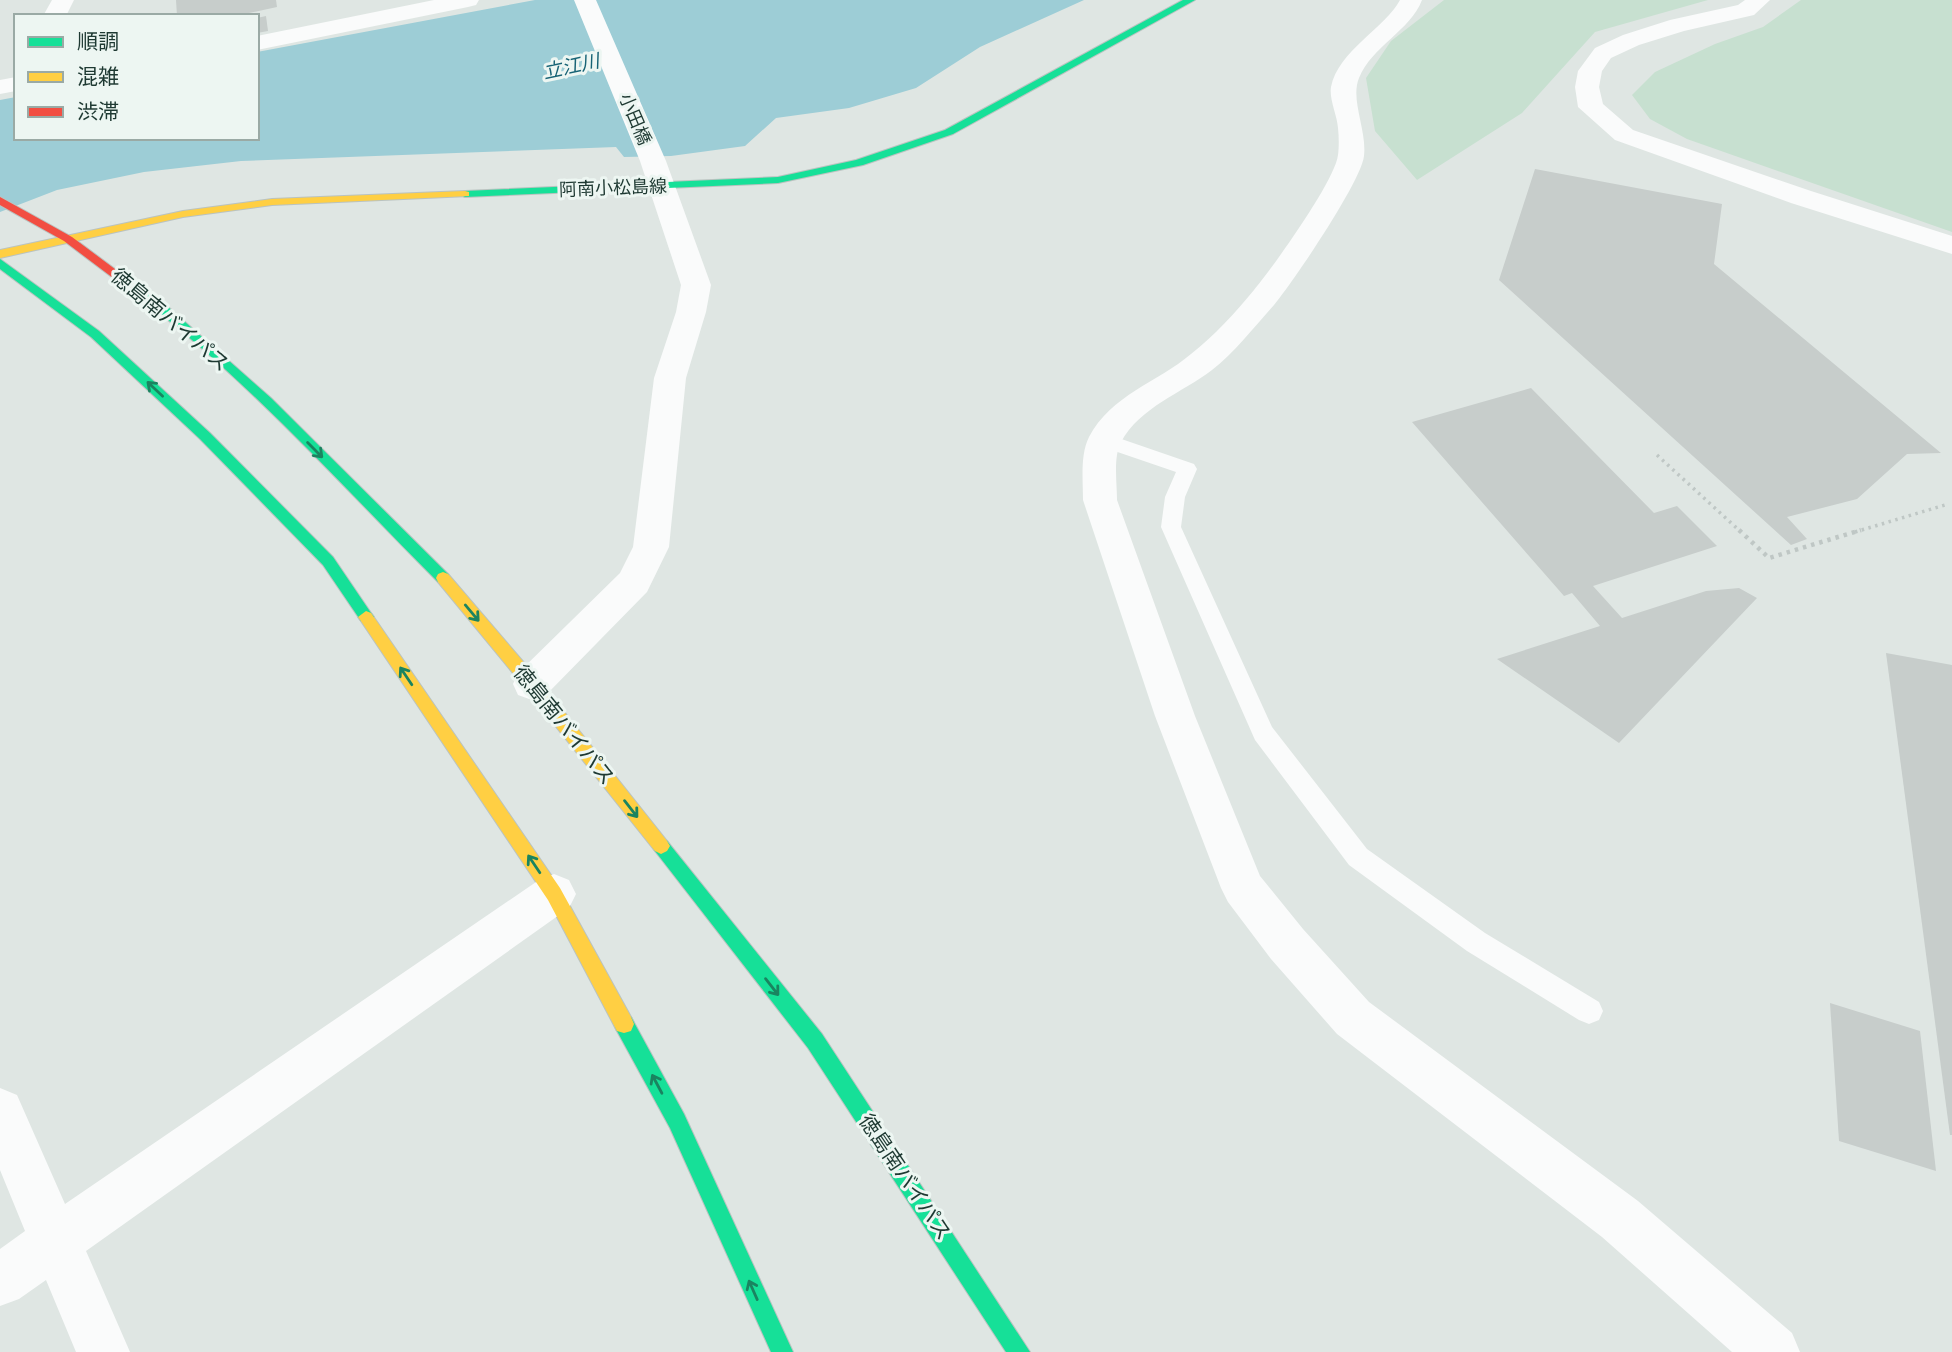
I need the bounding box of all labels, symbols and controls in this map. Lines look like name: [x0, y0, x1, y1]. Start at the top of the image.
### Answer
legend: [14, 14, 259, 140]
text: 順調: [77, 27, 119, 57]
water label: 立江川: [540, 47, 604, 86]
text: 混雑: [77, 62, 119, 92]
street label: 小田橋: [612, 89, 658, 149]
text: 渋滞: [77, 97, 119, 127]
street label: 阿南小松島線: [559, 173, 667, 203]
street label: 徳島南バイパス: [104, 261, 236, 379]
one-way arrow: [147, 381, 164, 398]
one-way arrow: [306, 441, 323, 458]
one-way arrow: [464, 604, 480, 622]
street label: 徳島南バイパス: [506, 659, 622, 791]
one-way arrow: [399, 667, 413, 686]
one-way arrow: [623, 800, 639, 818]
one-way arrow: [527, 855, 541, 874]
one-way arrow: [765, 978, 780, 996]
one-way arrow: [650, 1074, 663, 1095]
street label: 徳島南バイパス: [852, 1108, 958, 1246]
one-way arrow: [746, 1280, 759, 1301]

